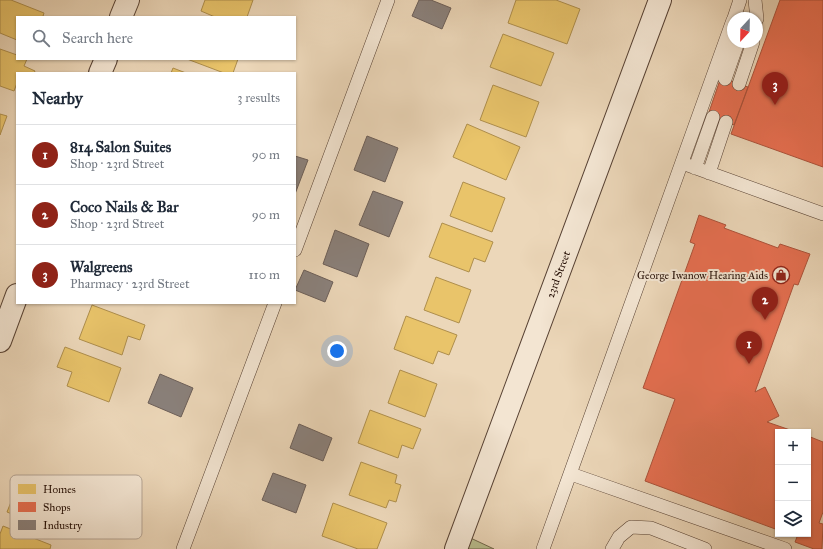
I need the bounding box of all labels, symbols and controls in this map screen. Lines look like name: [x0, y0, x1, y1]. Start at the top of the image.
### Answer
north arrow: [727, 12, 763, 48]
search box: [16, 16, 296, 60]
icon: search: [30, 27, 52, 49]
text: Search here: [62, 29, 133, 47]
pin: 3: [762, 72, 788, 105]
text: Nearby: [32, 88, 83, 109]
text: 3 results: [237, 90, 280, 106]
text: 814 Salon Suites: [70, 138, 171, 156]
text: 1: [42, 147, 48, 163]
text: 90 m: [252, 147, 280, 163]
text: Shop · 23rd Street: [70, 156, 164, 172]
text: Coco Nails & Bar: [70, 198, 179, 216]
text: 2: [42, 207, 48, 223]
text: 90 m: [252, 207, 280, 223]
text: Shop · 23rd Street: [70, 216, 164, 232]
street label: 23rd Street: [543, 249, 573, 300]
text: Walgreens: [70, 258, 133, 276]
shop icon: George Iwanow Hearing Aids: [771, 265, 791, 285]
text: 3: [42, 267, 48, 283]
text: 110 m: [248, 267, 280, 283]
place label: George Iwanow Hearing Aids: [637, 269, 768, 282]
text: Pharmacy · 23rd Street: [70, 276, 190, 292]
pin: 2: [752, 287, 778, 320]
pin: 1: [736, 331, 762, 364]
your location: [327, 341, 347, 361]
map controls: [775, 429, 811, 537]
button: +: [775, 429, 811, 465]
button: −: [775, 465, 811, 501]
legend: [10, 475, 142, 539]
text: Homes: [43, 483, 76, 496]
text: Shops: [43, 501, 71, 514]
button: layers: [775, 501, 811, 537]
text: Industry: [43, 519, 83, 532]

